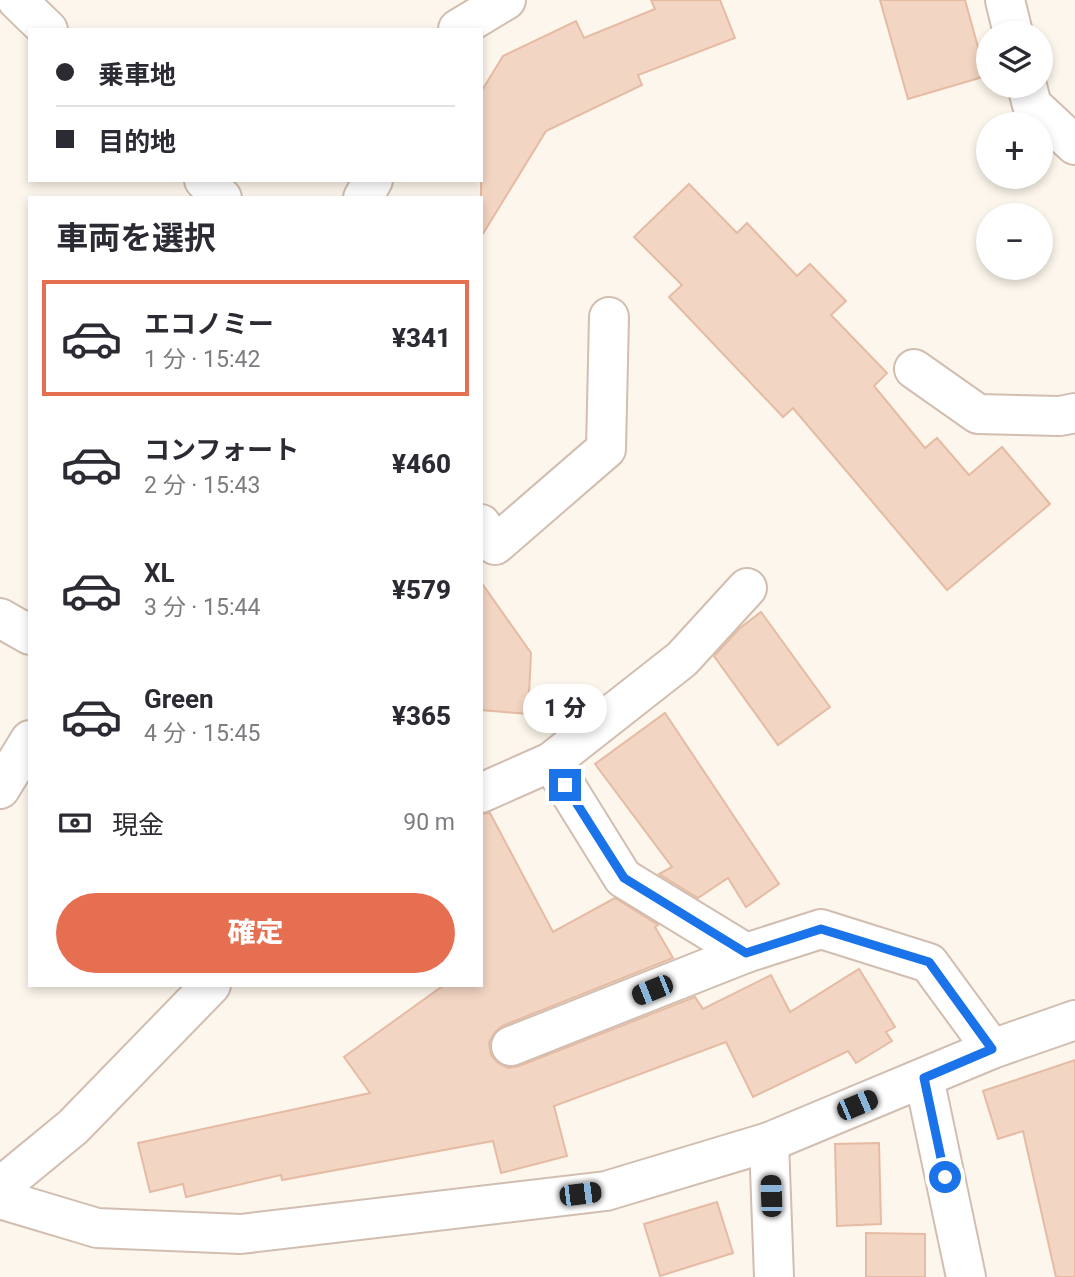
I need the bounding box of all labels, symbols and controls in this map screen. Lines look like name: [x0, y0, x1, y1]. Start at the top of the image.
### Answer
map controls: [976, 21, 1053, 280]
button: layers: [976, 21, 1053, 98]
text: 乗車地: [98, 60, 176, 90]
button: +: [976, 112, 1053, 189]
text: 目的地: [98, 127, 176, 157]
button: −: [976, 203, 1053, 280]
text: 車両を選択: [56, 219, 216, 257]
icon: car: [60, 307, 123, 370]
text: エコノミー: [144, 309, 274, 339]
text: ¥341: [392, 323, 451, 353]
text: 1 分 · 15:42: [144, 346, 260, 373]
icon: car: [60, 433, 123, 496]
text: コンフォート: [144, 435, 299, 465]
text: ¥460: [392, 449, 451, 479]
text: 2 分 · 15:43: [144, 472, 260, 499]
text: XL: [144, 558, 175, 588]
icon: car: [60, 559, 123, 622]
text: ¥579: [392, 575, 451, 605]
text: 3 分 · 15:44: [144, 594, 260, 621]
text: Green: [144, 684, 214, 714]
callout: 1 分: [523, 684, 607, 732]
icon: car: [60, 685, 123, 748]
text: 1 分: [544, 695, 586, 722]
text: ¥365: [392, 701, 451, 731]
text: 4 分 · 15:45: [144, 720, 260, 747]
route end: [549, 769, 581, 801]
icon: cash: [56, 804, 94, 842]
text: 90 m: [403, 809, 455, 836]
text: 現金: [112, 810, 164, 840]
button: 確定: [56, 893, 455, 973]
car: [629, 972, 676, 1008]
car: [834, 1087, 881, 1123]
route start: [929, 1161, 961, 1193]
car: [760, 1175, 783, 1217]
car: [558, 1181, 603, 1207]

